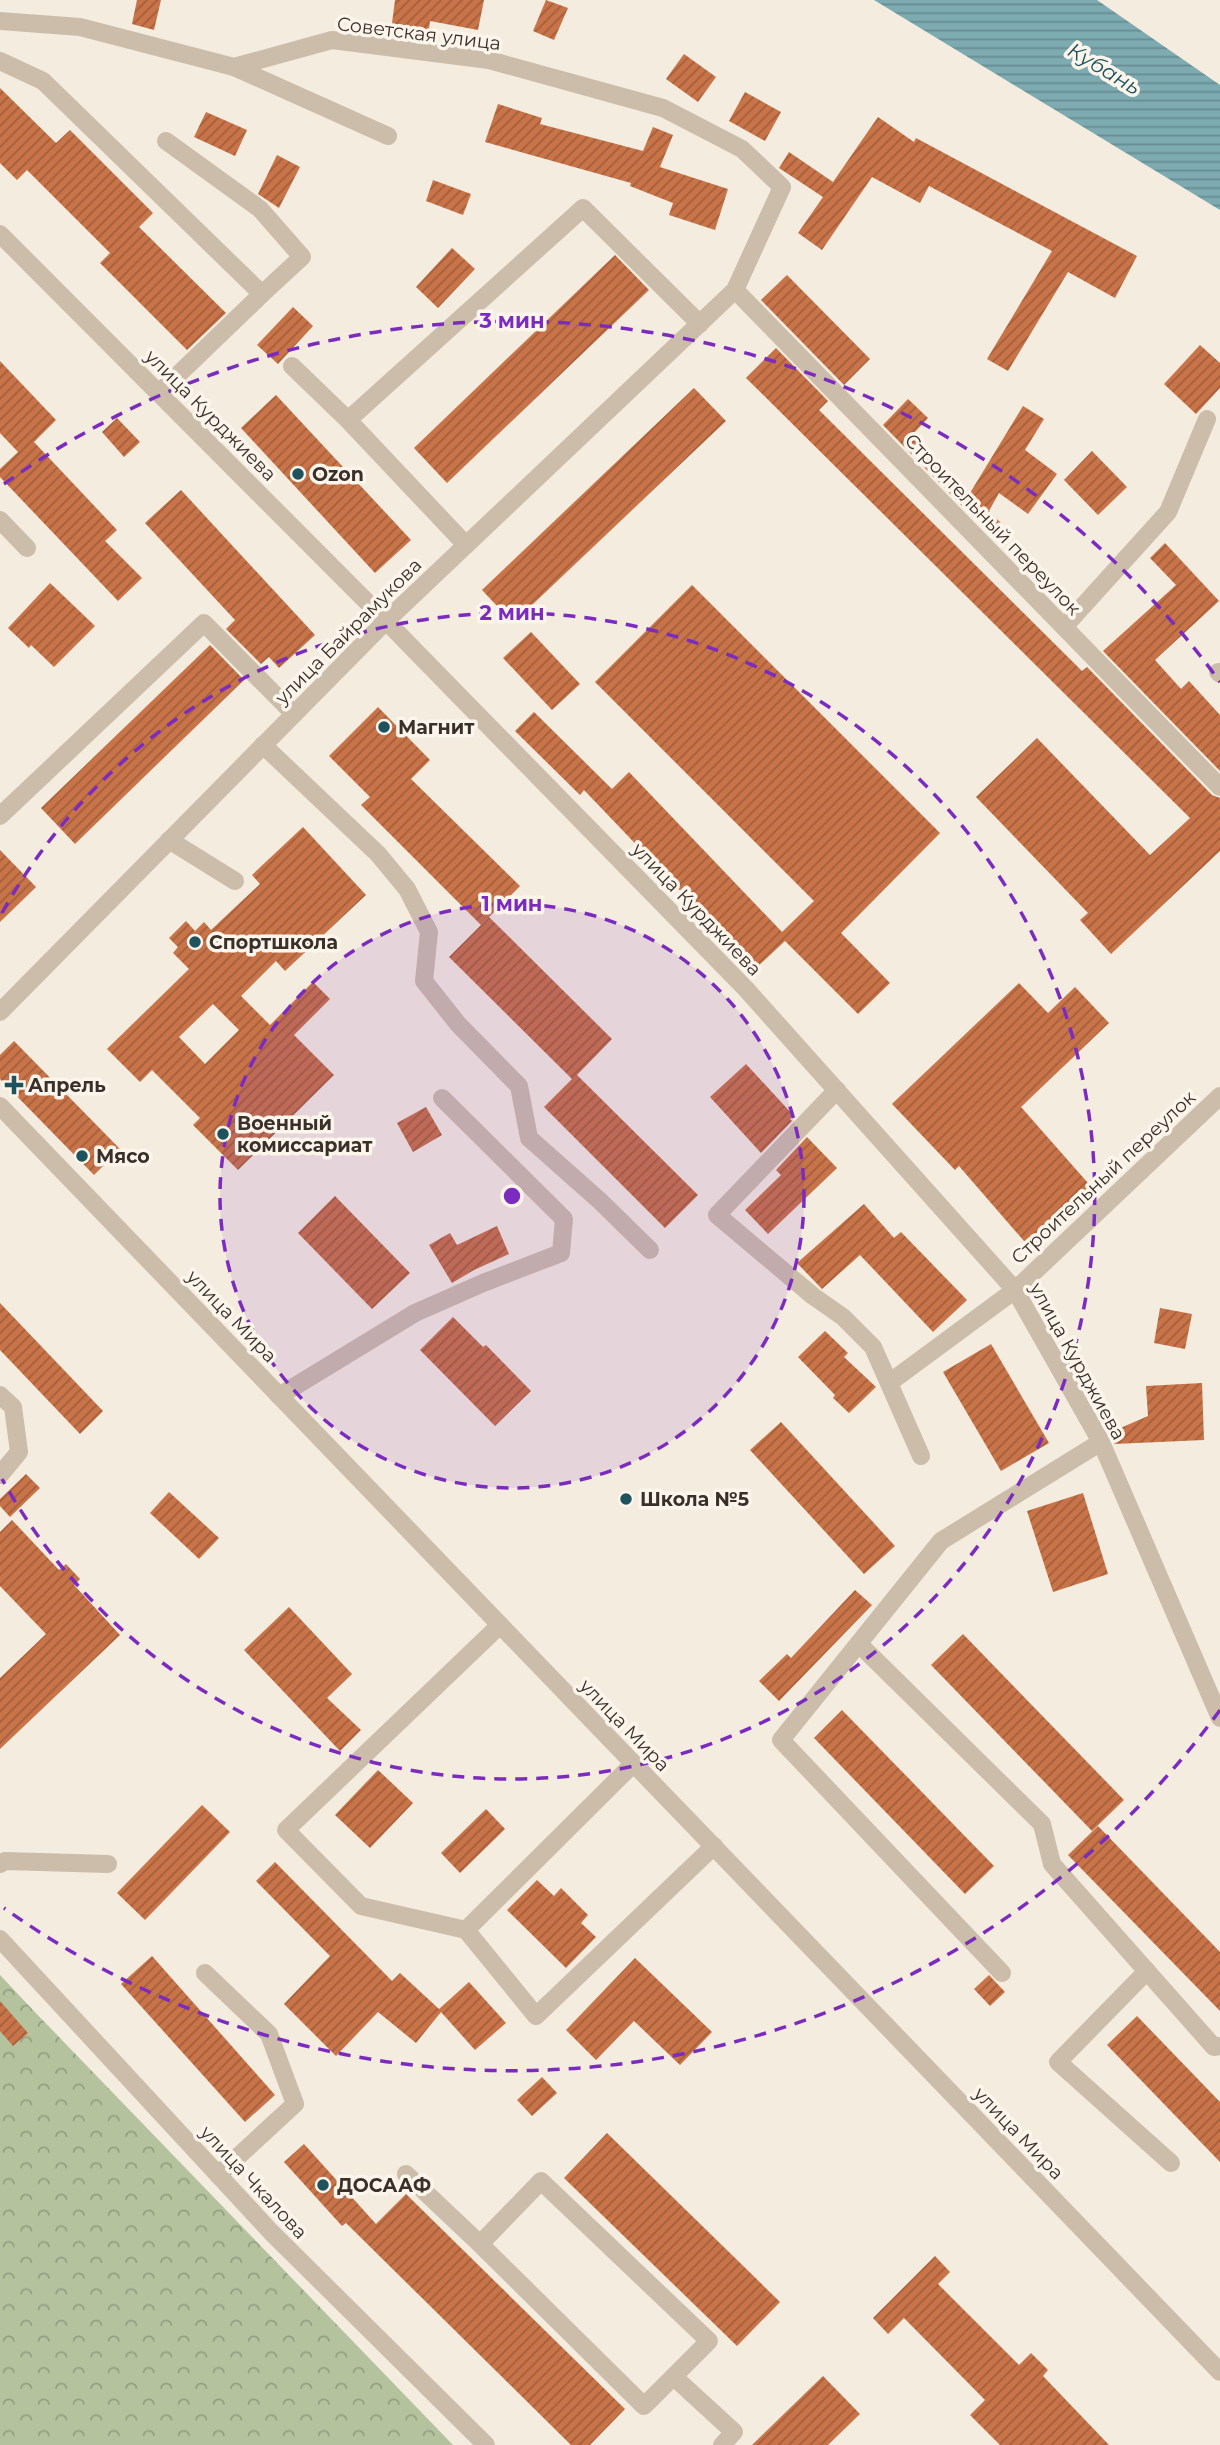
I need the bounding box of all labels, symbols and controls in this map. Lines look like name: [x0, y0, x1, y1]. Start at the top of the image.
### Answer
street label: Советская улица: [336, 12, 502, 55]
water label: Кубань: [1063, 37, 1145, 100]
text: 3 мин: [479, 308, 544, 333]
street label: улица Курджиева: [139, 344, 281, 486]
street label: Строительный переулок: [900, 429, 1085, 620]
place label: Ozon: [312, 463, 364, 486]
marker: Ozon: [290, 466, 306, 482]
street label: улица Байрамукова: [270, 553, 426, 710]
text: 2 мин: [480, 600, 544, 625]
place label: Магнит: [398, 716, 475, 739]
marker: Магнит: [376, 719, 392, 735]
street label: улица Курджиева: [626, 837, 766, 981]
text: 1 мин: [482, 891, 542, 916]
place label: Спортшкола: [209, 931, 338, 954]
marker: Спортшкола: [187, 934, 203, 950]
place label: Апрель: [28, 1074, 106, 1097]
marker: Апрель: [6, 1077, 22, 1093]
street label: Строительный переулок: [1006, 1086, 1200, 1269]
place label: Военный комиссариат: [237, 1112, 373, 1157]
marker: Военный комиссариат: [215, 1126, 231, 1142]
place label: Мясо: [96, 1145, 150, 1168]
marker: Мясо: [74, 1148, 90, 1164]
centre of rings: [500, 1184, 524, 1208]
street label: улица Мира: [181, 1265, 281, 1367]
street label: улица Курджиева: [1024, 1278, 1130, 1444]
place label: Школа №5: [640, 1488, 749, 1511]
marker: Школа №5: [618, 1491, 634, 1507]
street label: улица Мира: [574, 1674, 674, 1776]
street label: улица Мира: [968, 2082, 1068, 2184]
street label: улица Чкалова: [195, 2120, 312, 2244]
place label: ДОСААФ: [337, 2174, 431, 2197]
marker: ДОСААФ: [315, 2177, 331, 2193]

